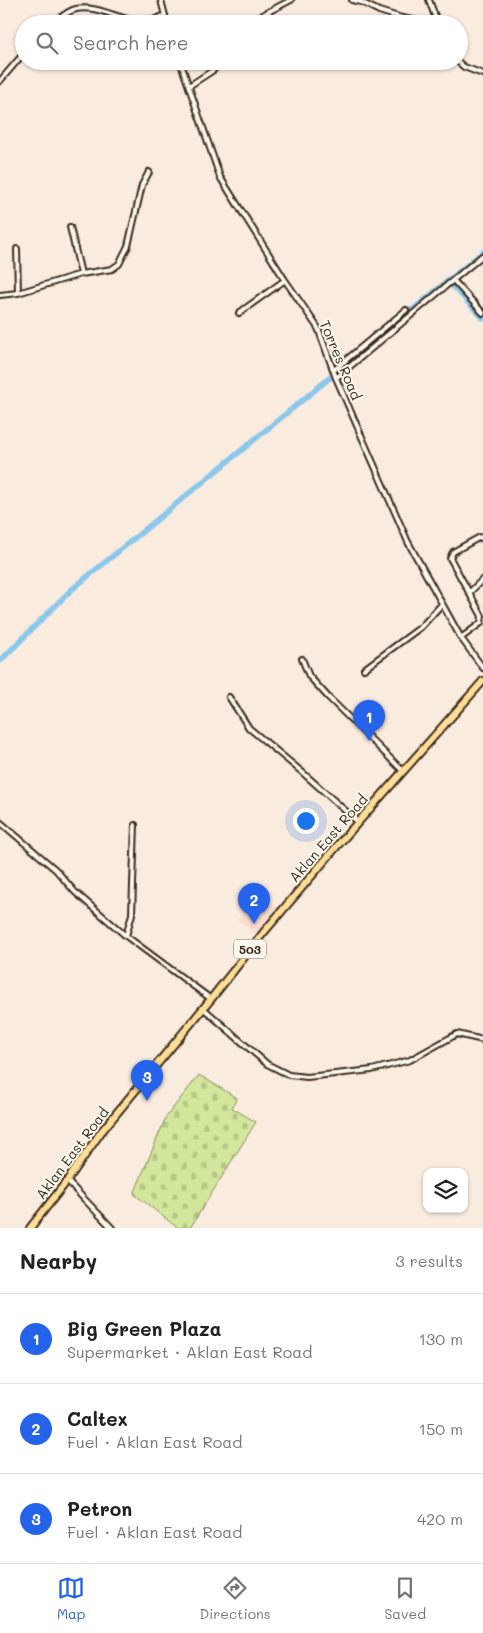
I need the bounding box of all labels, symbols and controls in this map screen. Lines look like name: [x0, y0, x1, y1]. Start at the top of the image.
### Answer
search box: [15, 15, 468, 70]
icon: search: [33, 29, 61, 57]
text: Search here: [73, 30, 189, 55]
street label: Torres Road: [316, 317, 366, 403]
pin: 1: [353, 700, 385, 741]
street label: Aklan East Road: [285, 790, 372, 886]
your location: [293, 808, 319, 834]
pin: 2: [238, 883, 270, 924]
road number: 503: [234, 940, 266, 959]
pin: 3: [131, 1060, 163, 1101]
street label: Aklan East Road: [31, 1103, 113, 1203]
map controls: [423, 1168, 468, 1213]
button: layers: [423, 1168, 468, 1213]
text: Nearby: [20, 1247, 97, 1274]
text: 3 results: [395, 1250, 463, 1271]
text: Big Green Plaza: [67, 1316, 222, 1341]
text: 1: [32, 1328, 40, 1349]
text: 130 m: [419, 1328, 463, 1349]
text: Supermarket · Aklan East Road: [67, 1341, 312, 1362]
text: Caltex: [67, 1406, 128, 1431]
text: 2: [32, 1418, 40, 1439]
text: 150 m: [419, 1418, 463, 1439]
text: Fuel · Aklan East Road: [67, 1431, 242, 1452]
text: Petron: [67, 1496, 132, 1521]
text: 3: [31, 1508, 41, 1529]
text: 420 m: [417, 1508, 463, 1529]
text: Fuel · Aklan East Road: [67, 1521, 242, 1542]
tab: Map: [57, 1574, 85, 1623]
tab: Directions: [199, 1574, 271, 1623]
tab: Saved: [384, 1574, 426, 1623]

